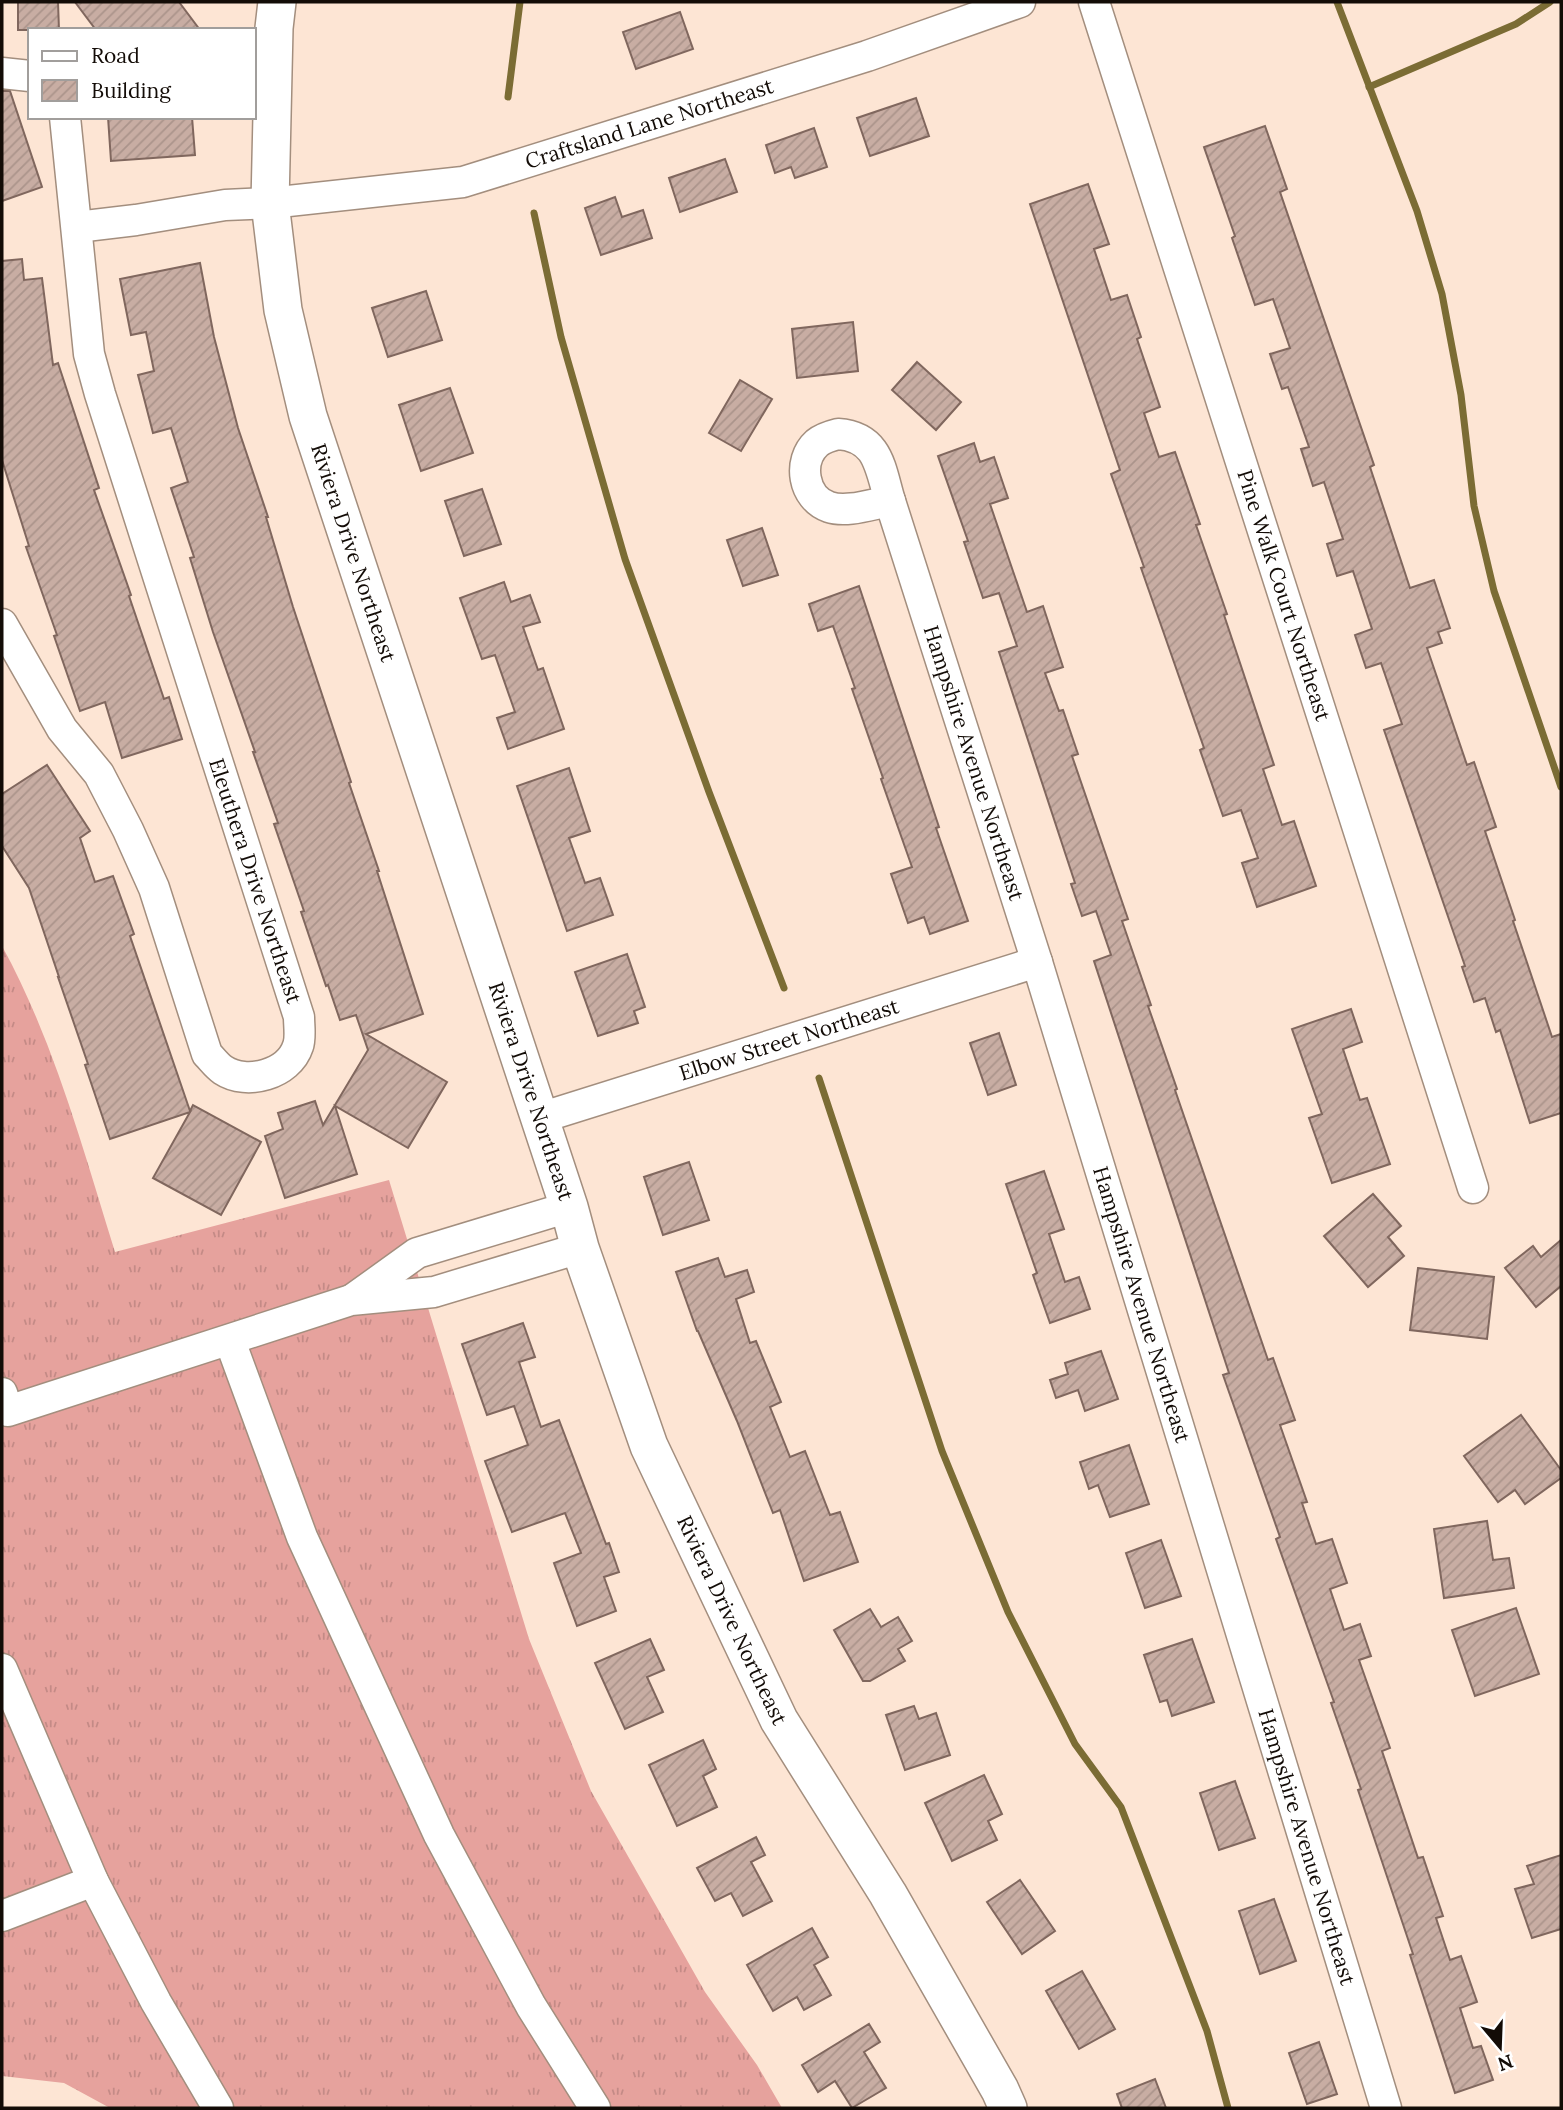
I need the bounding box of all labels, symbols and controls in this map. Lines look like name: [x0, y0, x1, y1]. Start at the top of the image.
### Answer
legend: [28, 28, 256, 119]
text: Road: [91, 42, 140, 69]
street label: Craftsland Lane Northeast: [522, 72, 777, 175]
text: Building: [91, 77, 171, 104]
street label: Riviera Drive Northeast: [305, 440, 403, 666]
street label: Pine Walk Court Northeast: [1231, 466, 1337, 725]
street label: Hampshire Avenue Northeast: [917, 622, 1031, 905]
street label: Eleuthera Drive Northeast: [203, 755, 308, 1008]
street label: Riviera Drive Northeast: [483, 978, 580, 1205]
street label: Elbow Street Northeast: [676, 992, 903, 1086]
street label: Hampshire Avenue Northeast: [1087, 1163, 1197, 1447]
street label: Riviera Drive Northeast: [671, 1511, 794, 1730]
street label: Hampshire Avenue Northeast: [1252, 1705, 1362, 1989]
north arrow: [1465, 2012, 1535, 2082]
text: N: [1494, 2049, 1516, 2077]

